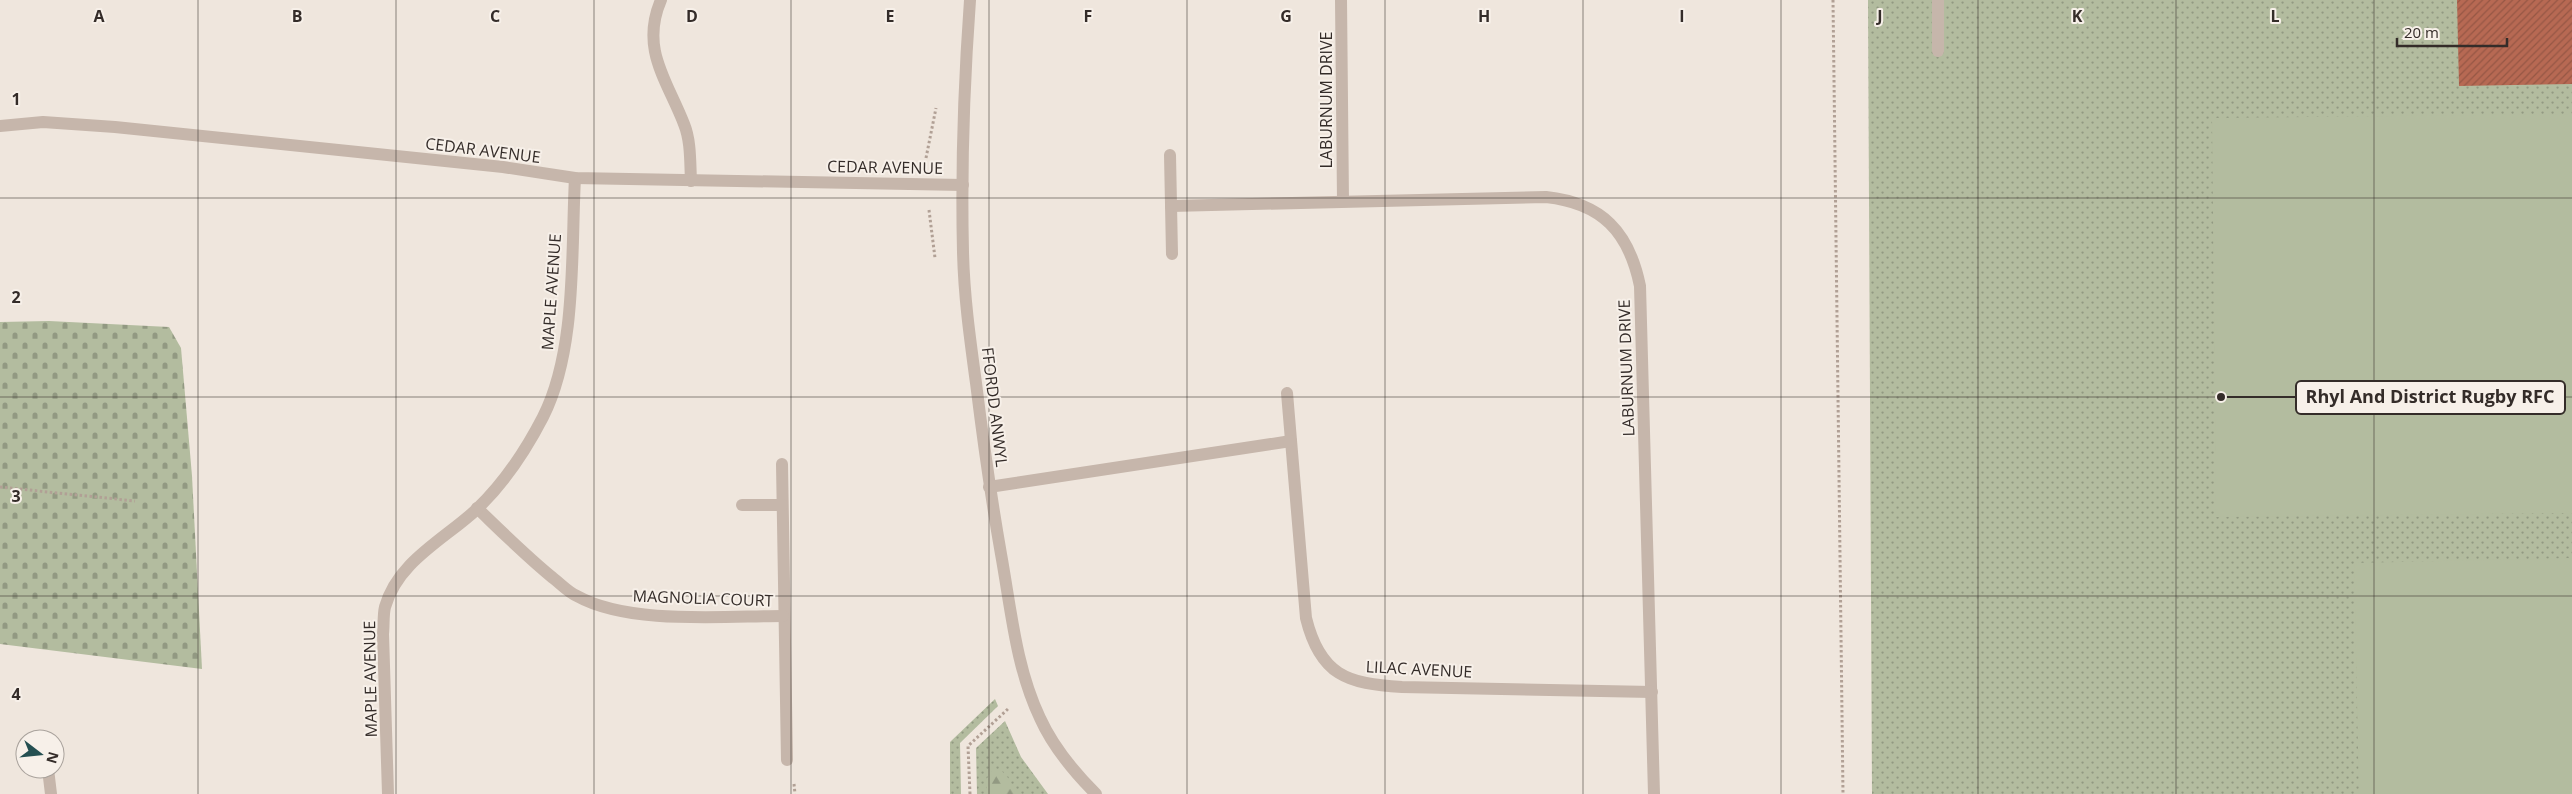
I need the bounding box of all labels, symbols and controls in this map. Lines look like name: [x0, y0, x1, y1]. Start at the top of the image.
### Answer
text: A: [93, 5, 105, 27]
text: B: [292, 5, 302, 27]
text: C: [490, 5, 500, 27]
text: D: [686, 5, 698, 27]
text: E: [886, 5, 895, 27]
text: F: [1084, 5, 1092, 27]
text: G: [1280, 5, 1292, 27]
text: H: [1478, 5, 1490, 27]
text: I: [1679, 5, 1685, 27]
text: J: [1875, 5, 1883, 27]
text: K: [2072, 5, 2083, 27]
text: L: [2270, 5, 2280, 27]
scale bar: [2397, 15, 2507, 47]
text: 20 m: [2404, 22, 2439, 42]
street label: LABURNUM DRIVE: [1315, 32, 1337, 168]
text: 1: [11, 88, 21, 110]
street label: CEDAR AVENUE: [424, 132, 542, 168]
street label: CEDAR AVENUE: [827, 155, 943, 179]
street label: MAPLE AVENUE: [536, 233, 566, 351]
text: 2: [11, 286, 21, 308]
street label: LABURNUM DRIVE: [1613, 299, 1639, 437]
street label: FFORDD ANWYL: [977, 346, 1013, 468]
callout: Rhyl And District Rugby RFC: [2296, 381, 2565, 414]
text: Rhyl And District Rugby RFC: [2306, 384, 2554, 408]
text: 3: [11, 485, 21, 507]
street label: MAGNOLIA COURT: [632, 585, 774, 611]
street label: MAPLE AVENUE: [358, 620, 382, 738]
street label: LILAC AVENUE: [1365, 655, 1473, 683]
text: 4: [11, 683, 21, 705]
north arrow: [15, 729, 65, 779]
text: N: [42, 750, 64, 766]

